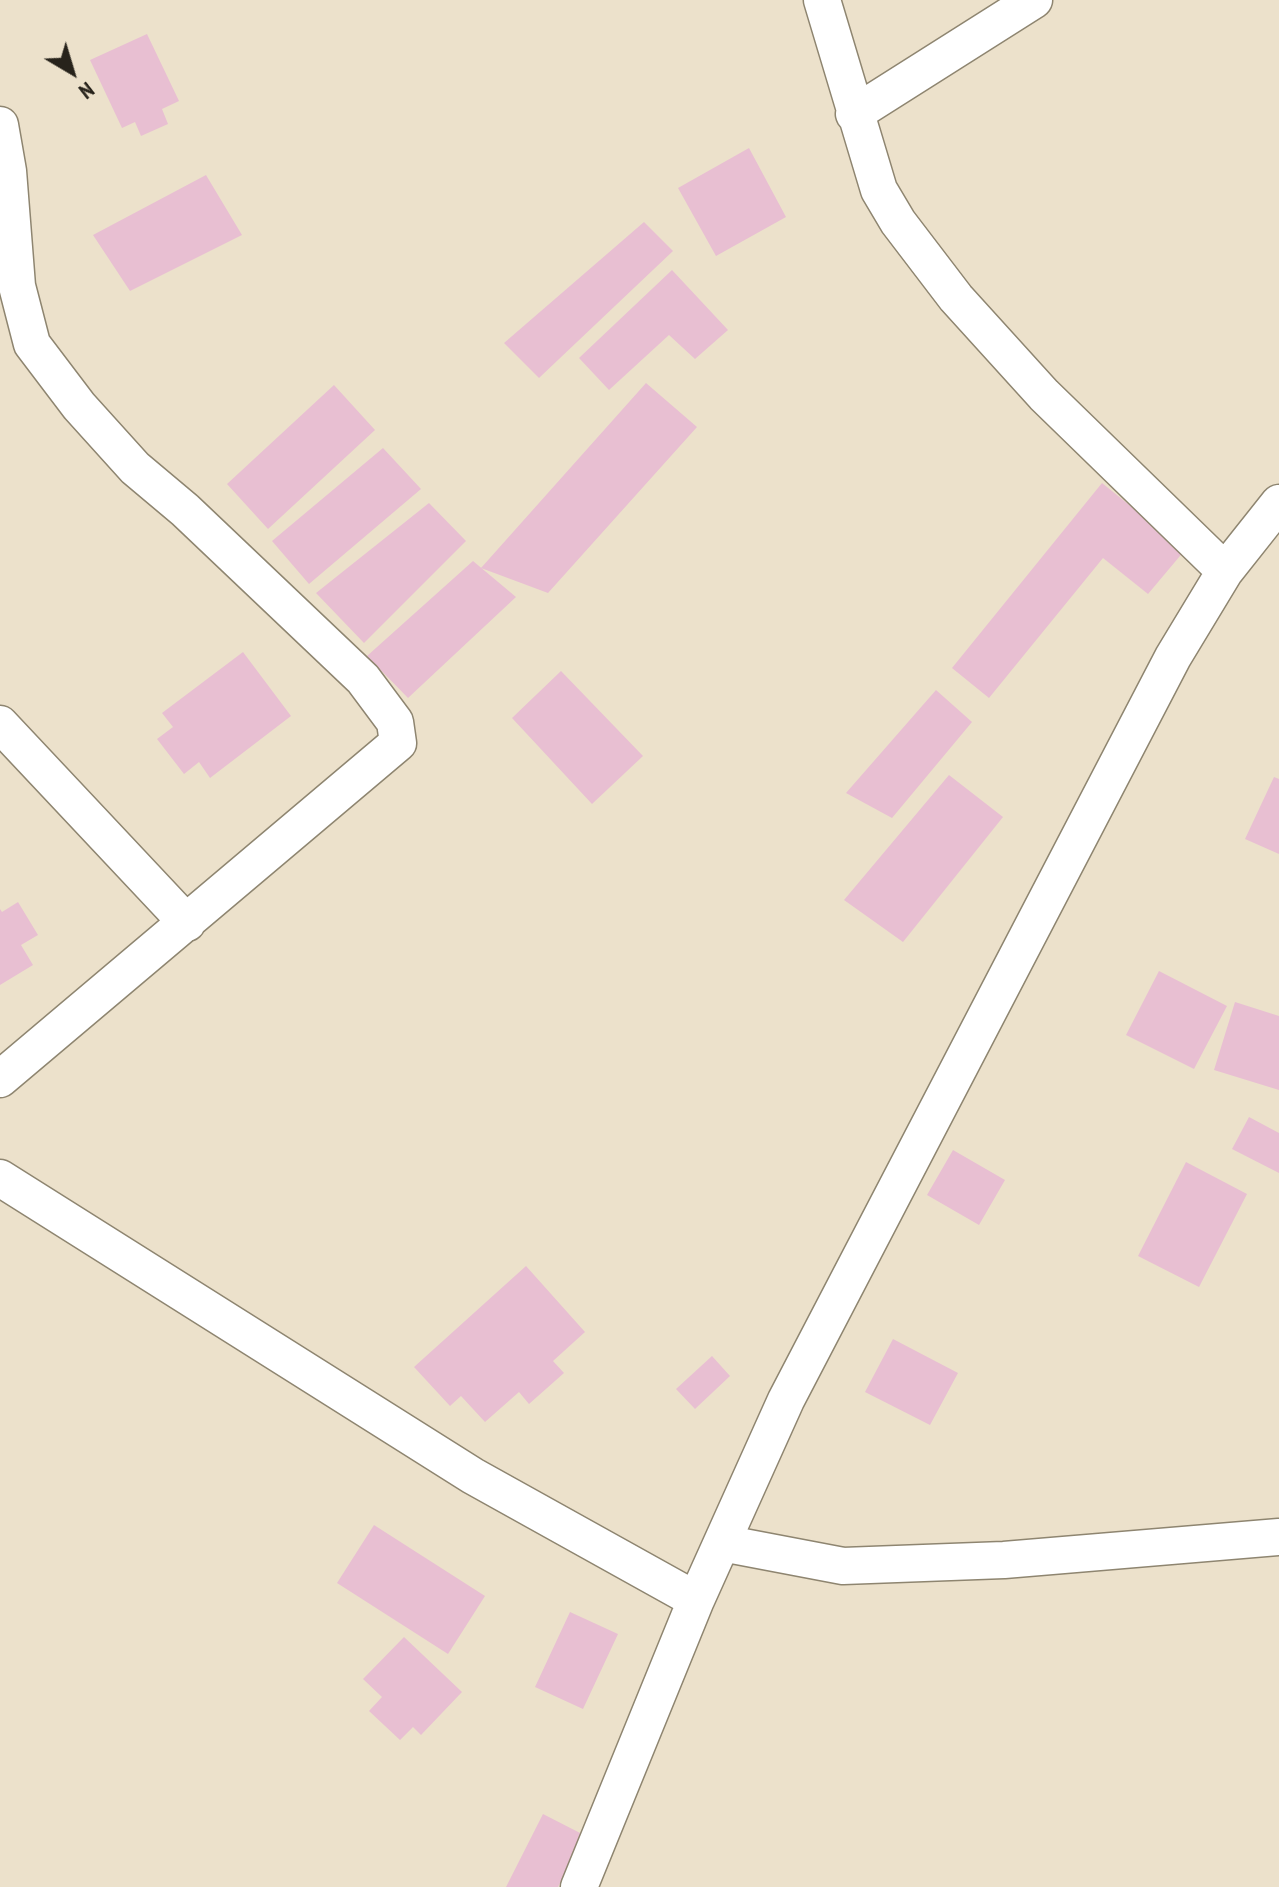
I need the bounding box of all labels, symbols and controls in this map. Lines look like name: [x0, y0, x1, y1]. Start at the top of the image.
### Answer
north arrow: [32, 32, 112, 112]
text: N: [73, 76, 100, 106]

